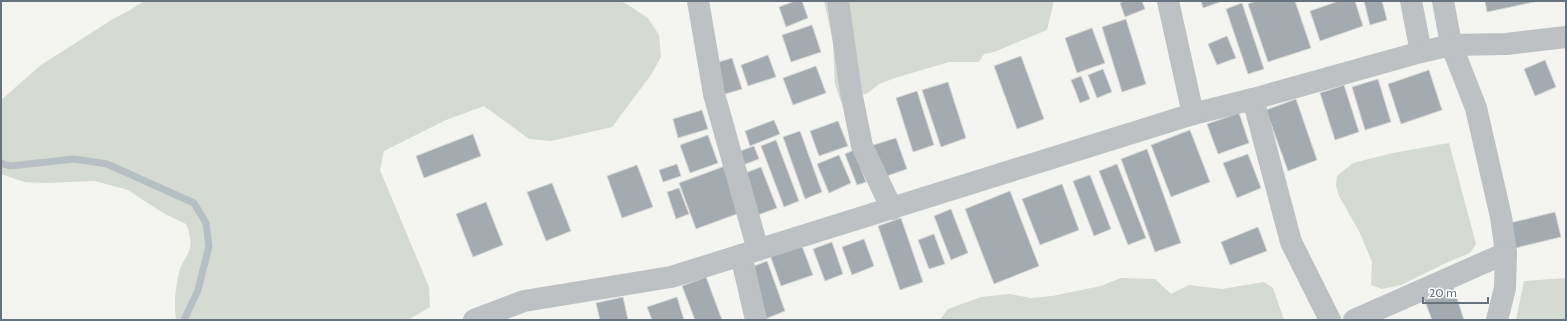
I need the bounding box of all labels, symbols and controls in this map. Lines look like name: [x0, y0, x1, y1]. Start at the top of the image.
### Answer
scale bar: [1423, 279, 1488, 305]
text: 20 m: [1429, 285, 1457, 300]

